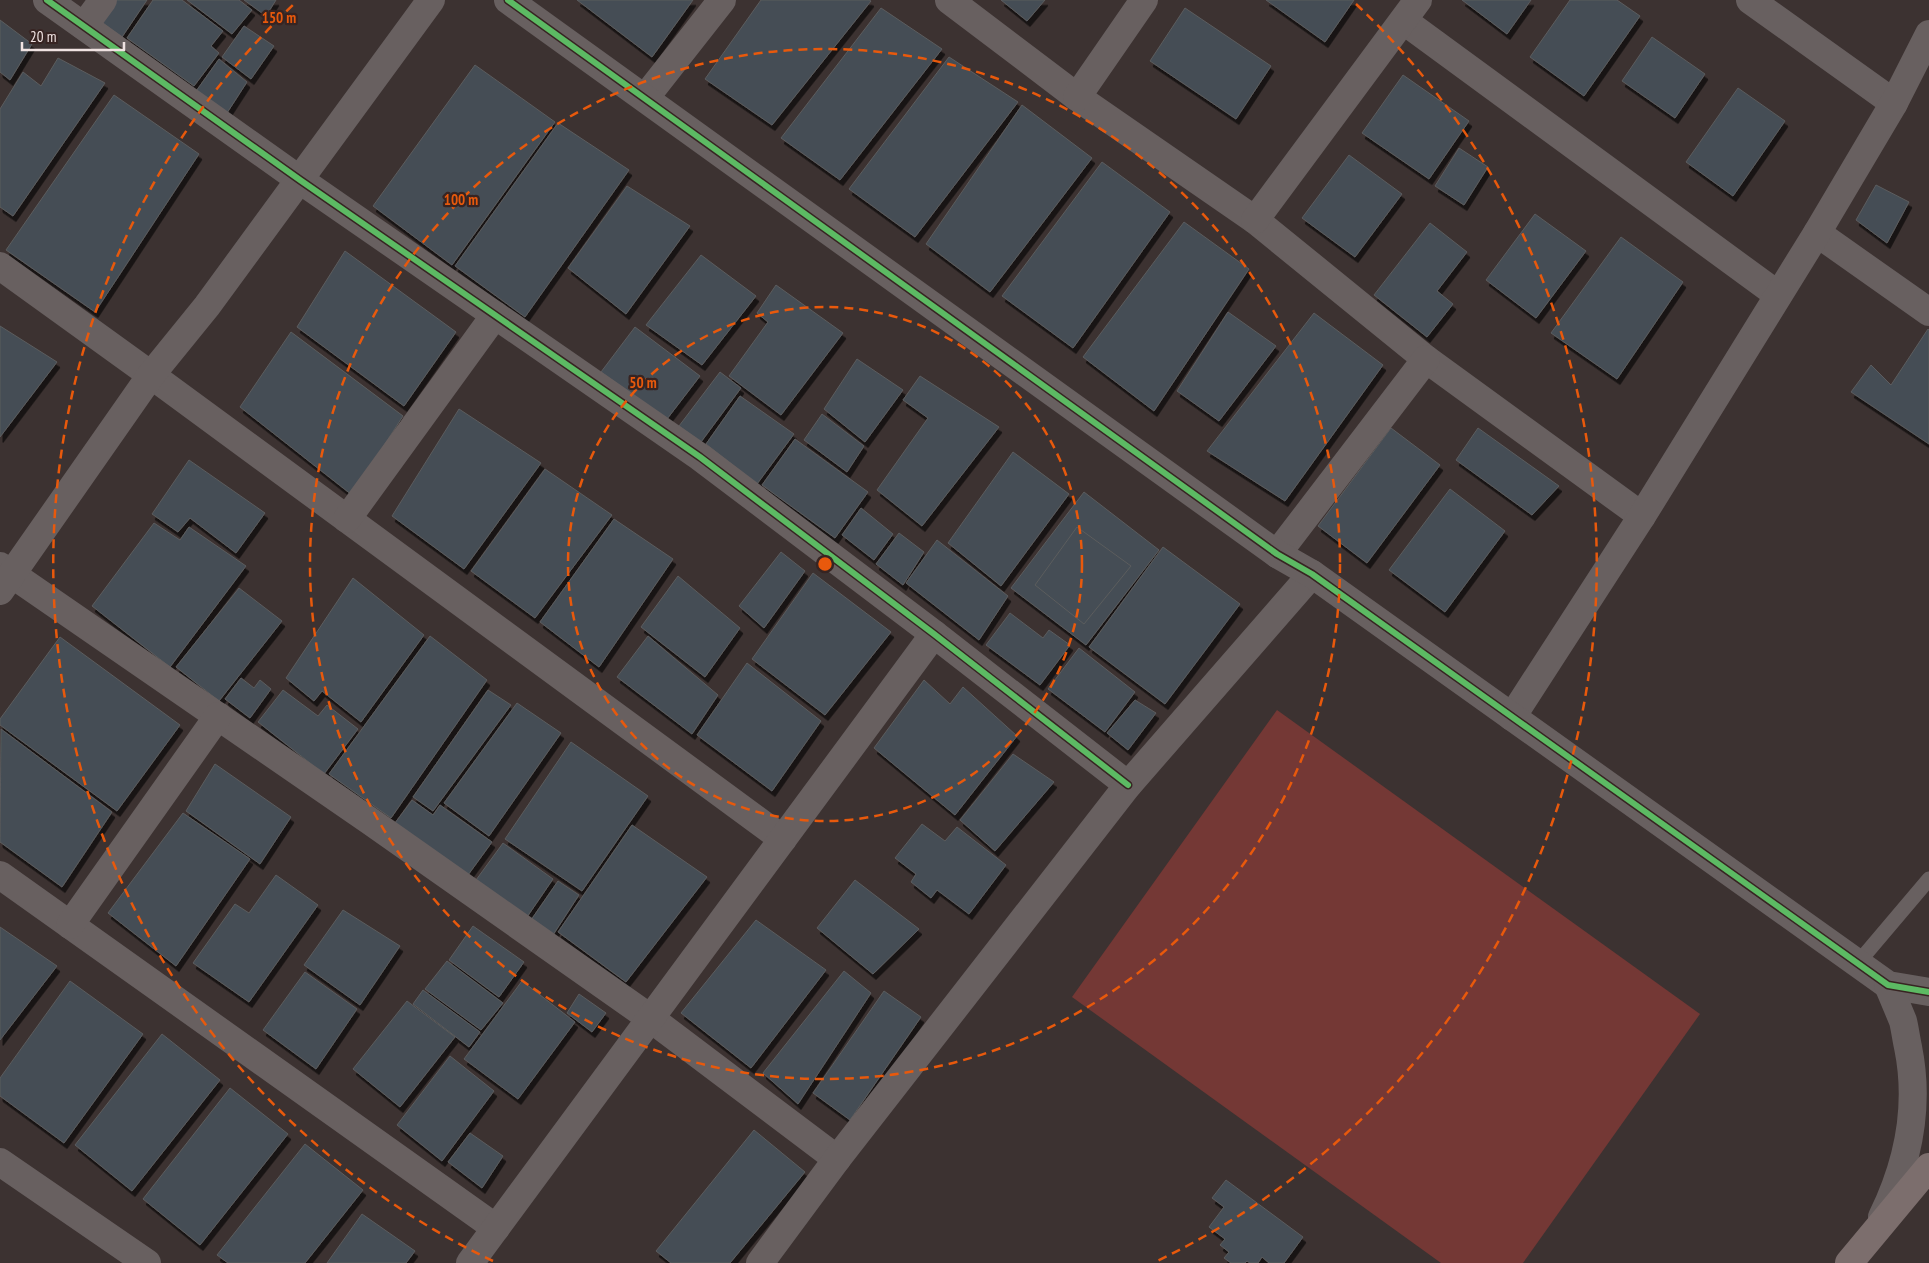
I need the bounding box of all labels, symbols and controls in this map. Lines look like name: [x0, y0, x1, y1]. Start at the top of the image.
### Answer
text: 150 m: [262, 8, 296, 27]
scale bar: [22, 20, 125, 52]
text: 20 m: [30, 27, 56, 46]
text: 100 m: [444, 190, 478, 209]
text: 50 m: [629, 373, 657, 392]
centre of rings: [816, 555, 834, 573]

